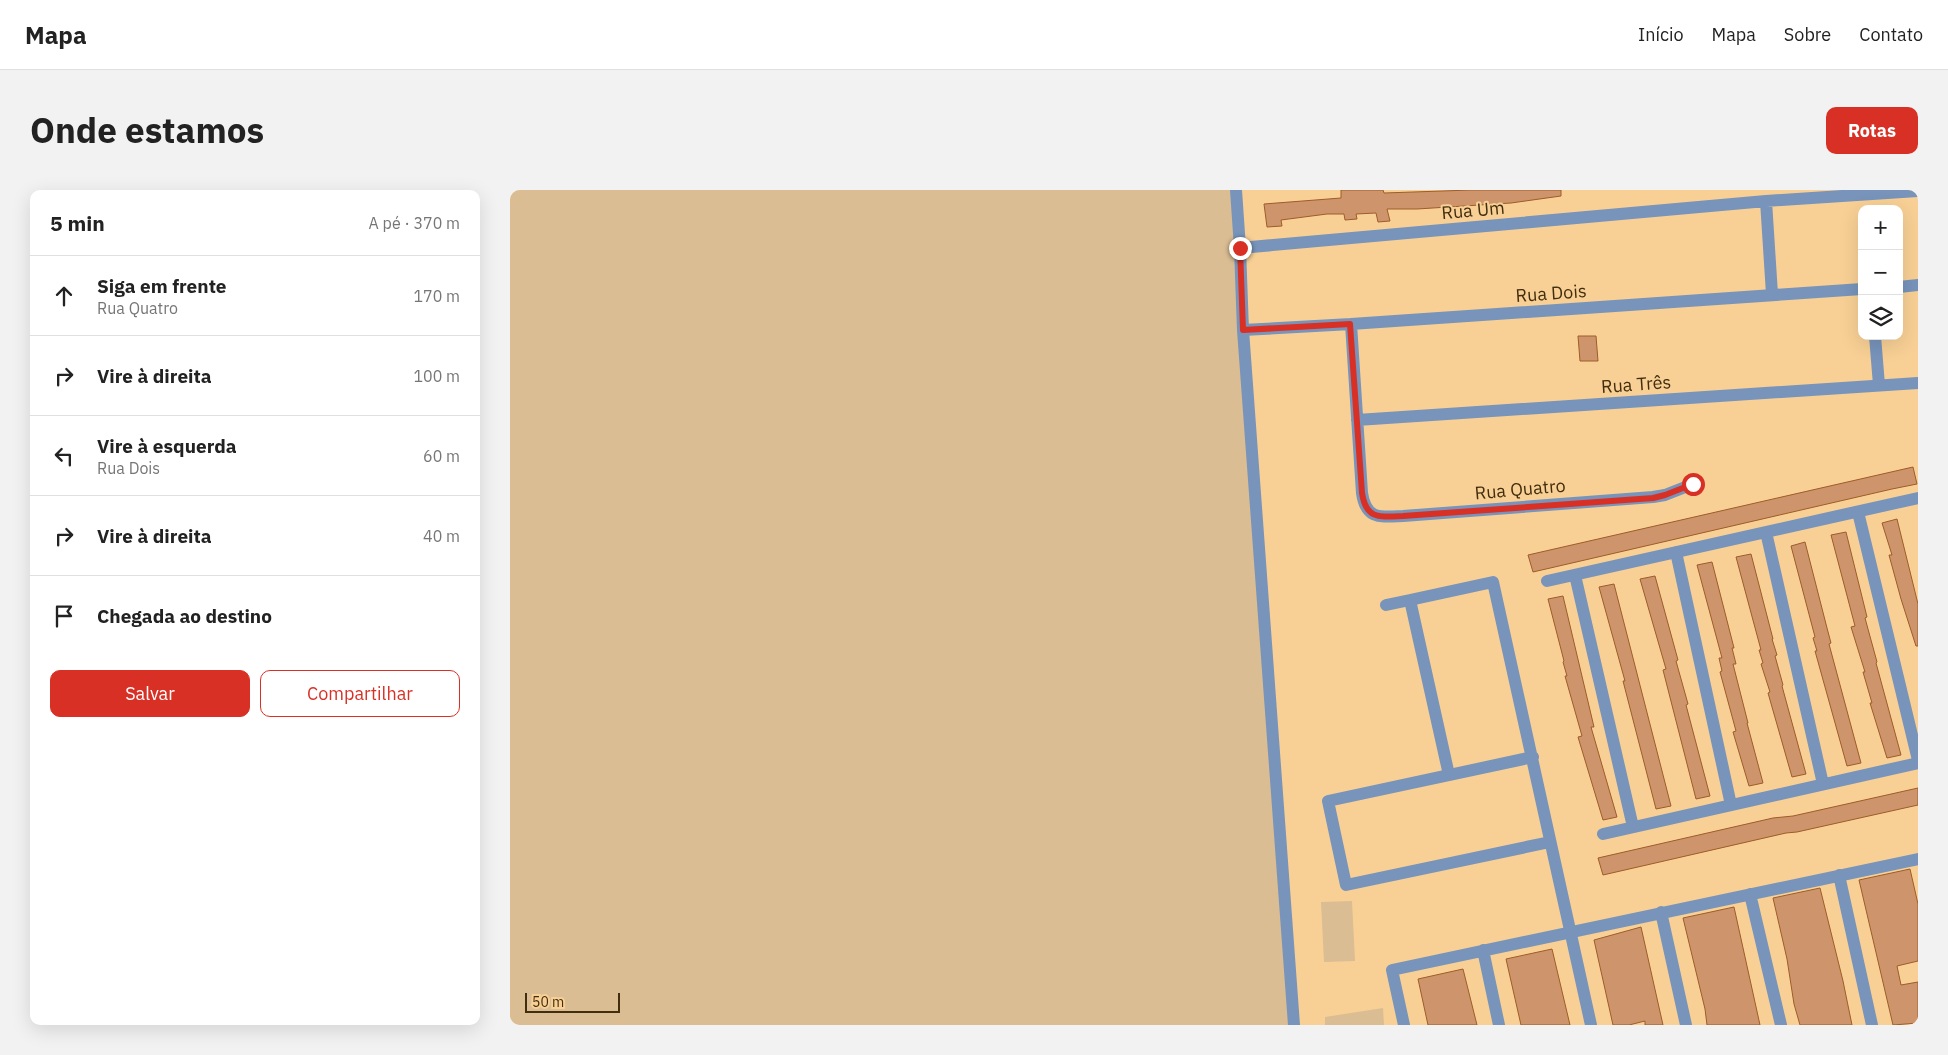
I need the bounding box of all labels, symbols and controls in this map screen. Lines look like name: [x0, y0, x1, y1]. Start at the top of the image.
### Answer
text: Mapa: [25, 19, 87, 51]
text: Início: [1638, 23, 1684, 46]
text: Mapa: [1712, 23, 1756, 46]
text: Sobre: [1784, 23, 1831, 46]
text: Contato: [1859, 23, 1923, 46]
text: Onde estamos: [30, 107, 264, 153]
button: Rotas: [1826, 107, 1918, 154]
street label: Rua Um: [1440, 196, 1506, 224]
map controls: [1858, 205, 1903, 340]
button: +: [1858, 205, 1903, 250]
text: 5 min: [50, 209, 105, 237]
text: A pé · 370 m: [369, 213, 460, 233]
route end: [1229, 237, 1252, 260]
button: −: [1858, 250, 1903, 295]
text: Siga em frente: [97, 274, 227, 298]
street label: Rua Dois: [1515, 279, 1587, 307]
icon: ahead: [50, 282, 78, 310]
text: 170 m: [413, 286, 460, 306]
button: layers: [1858, 295, 1903, 340]
text: Rua Quatro: [97, 298, 178, 318]
icon: right: [50, 362, 78, 390]
text: Vire à direita: [97, 364, 212, 388]
text: 100 m: [413, 366, 460, 386]
street label: Rua Três: [1600, 370, 1672, 398]
text: Vire à esquerda: [97, 434, 237, 458]
icon: left: [50, 442, 78, 470]
text: 60 m: [423, 446, 460, 466]
text: Rua Dois: [97, 458, 160, 478]
route start: [1682, 473, 1705, 496]
street label: Rua Quatro: [1474, 474, 1566, 504]
icon: right: [50, 522, 78, 550]
text: Vire à direita: [97, 524, 212, 548]
text: 40 m: [423, 526, 460, 546]
icon: arrive: [50, 602, 78, 630]
text: Chegada ao destino: [97, 604, 272, 628]
button: Salvar: [50, 670, 250, 717]
button: Compartilhar: [260, 670, 460, 717]
scale bar: [525, 990, 620, 1013]
text: 50 m: [532, 993, 564, 1011]

